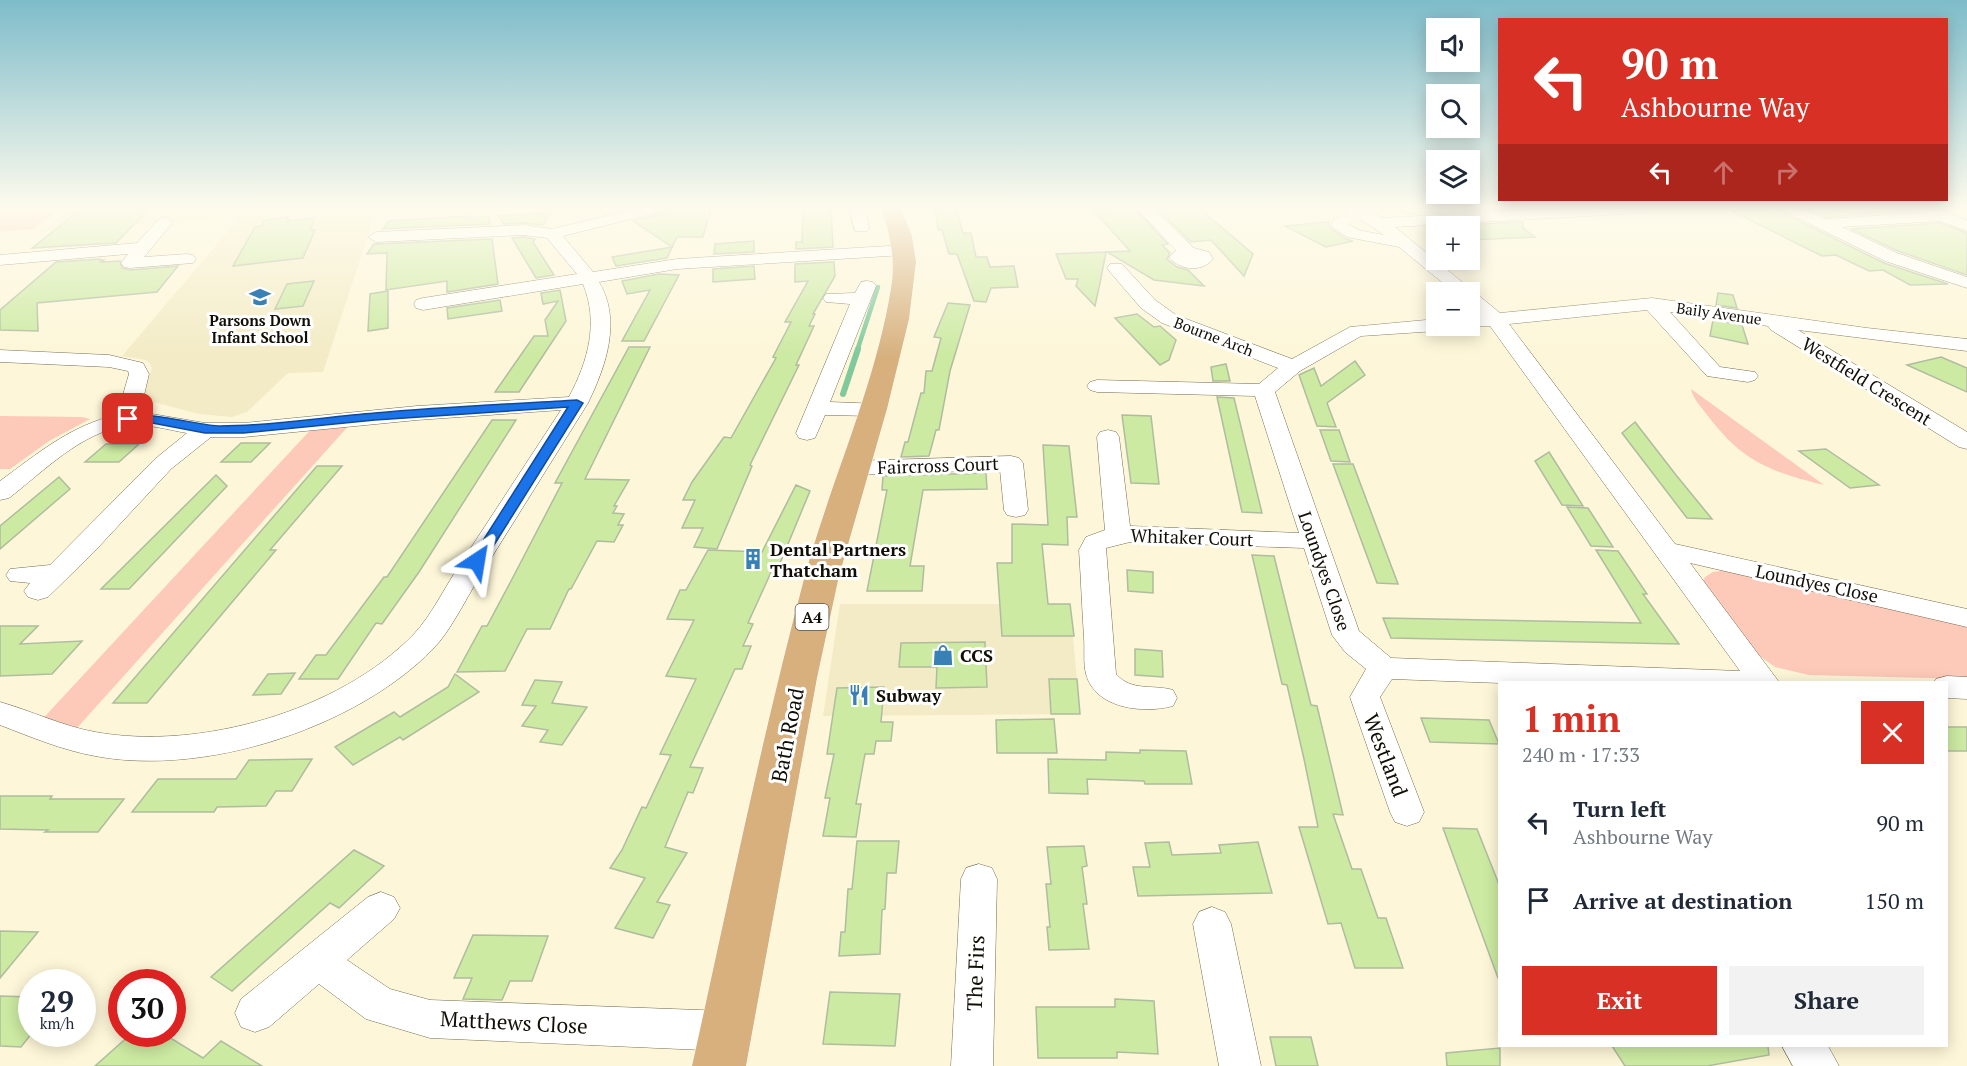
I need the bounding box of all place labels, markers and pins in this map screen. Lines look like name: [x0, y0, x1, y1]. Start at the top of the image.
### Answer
school or university icon: Parsons Down Infant School: [248, 285, 272, 309]
place label: Parsons Down Infant School: [209, 310, 311, 347]
pin: [102, 393, 153, 444]
place label: Dental Partners Thatcham: [770, 537, 906, 582]
building icon: Dental Partners Thatcham: [741, 547, 765, 571]
shop icon: CCS: [931, 643, 955, 667]
place label: CCS: [960, 643, 993, 667]
restaurant icon: Subway: [847, 683, 871, 707]
place label: Subway: [876, 683, 942, 707]

